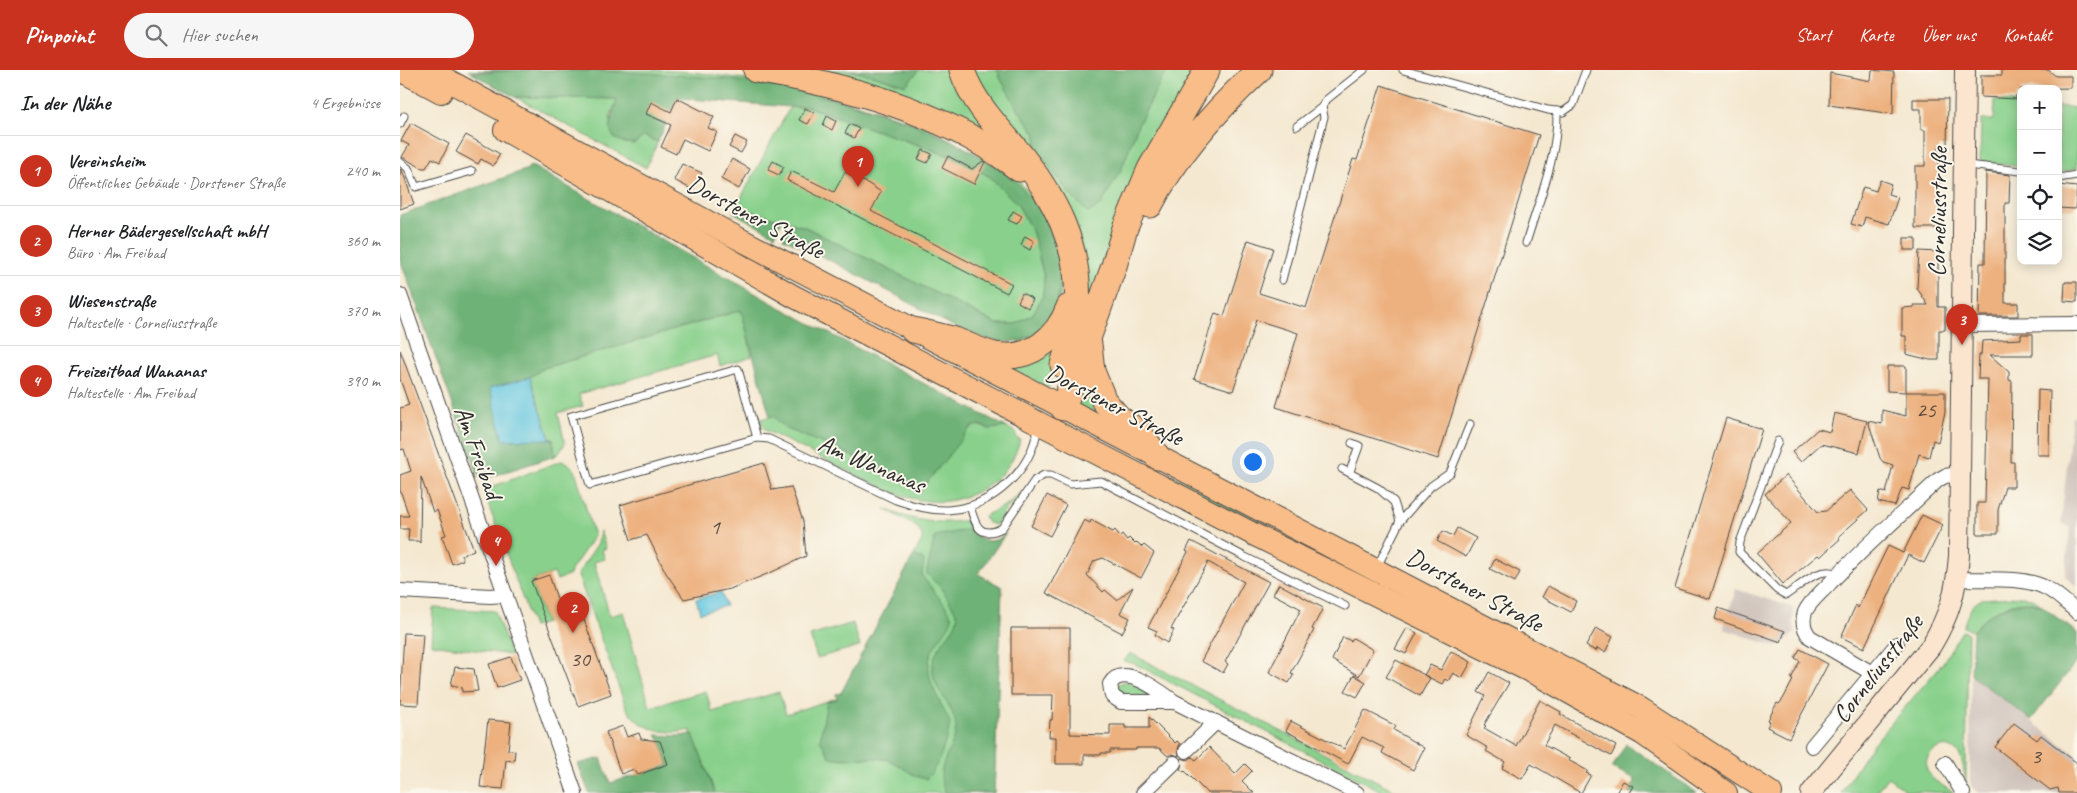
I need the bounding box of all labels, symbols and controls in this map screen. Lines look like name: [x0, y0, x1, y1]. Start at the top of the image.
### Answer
search box: [124, 13, 474, 58]
text: Pinpoint: [25, 20, 94, 50]
icon: search: [142, 21, 170, 49]
text: Hier suchen: [182, 23, 258, 47]
text: Start: [1796, 24, 1831, 46]
text: Karte: [1859, 24, 1894, 46]
text: Über uns: [1922, 24, 1976, 46]
text: Kontakt: [2004, 24, 2052, 46]
map controls: [2017, 85, 2062, 265]
button: +: [2017, 85, 2062, 130]
text: In der Nähe: [20, 90, 110, 116]
text: 4 Ergebnisse: [311, 93, 380, 113]
button: −: [2017, 130, 2062, 175]
street label: Corneliusstraße: [1921, 145, 1955, 277]
pin: 1: [842, 146, 874, 187]
text: Vereinsheim: [67, 149, 145, 173]
text: 1: [32, 161, 40, 181]
text: 240 m: [346, 161, 380, 181]
street label: Dorstener Straße: [682, 168, 831, 267]
text: Öffentliches Gebäude · Dorstener Straße: [67, 173, 285, 193]
button: locate: [2017, 175, 2062, 220]
text: Herner Bädergesellschaft mbH: [67, 219, 266, 243]
button: layers: [2017, 220, 2062, 265]
text: 2: [32, 231, 40, 251]
text: 360 m: [346, 231, 380, 251]
text: Büro · Am Freibad: [67, 243, 165, 263]
text: Wiesenstraße: [67, 289, 155, 313]
text: 3: [32, 301, 40, 321]
text: 370 m: [346, 301, 380, 321]
pin: 3: [1946, 304, 1978, 345]
text: Haltestelle · Corneliusstraße: [67, 313, 216, 333]
street label: Dorstener Straße: [1040, 357, 1190, 454]
text: Freizeitbad Wananas: [67, 359, 205, 383]
text: 4: [32, 371, 40, 391]
text: 390 m: [346, 371, 380, 391]
text: Haltestelle · Am Freibad: [67, 383, 195, 403]
house number: 25: [1916, 396, 1937, 424]
street label: Am Freibad: [446, 401, 511, 507]
street label: Am Wananas: [813, 427, 932, 502]
your location: [1240, 449, 1266, 475]
house number: 1: [710, 513, 721, 541]
pin: 4: [480, 525, 512, 566]
street label: Dorstener Straße: [1401, 541, 1550, 640]
pin: 2: [557, 592, 589, 633]
street label: Corneliusstraße: [1825, 606, 1931, 730]
house number: 30: [570, 645, 592, 673]
house number: 3: [2031, 742, 2043, 770]

